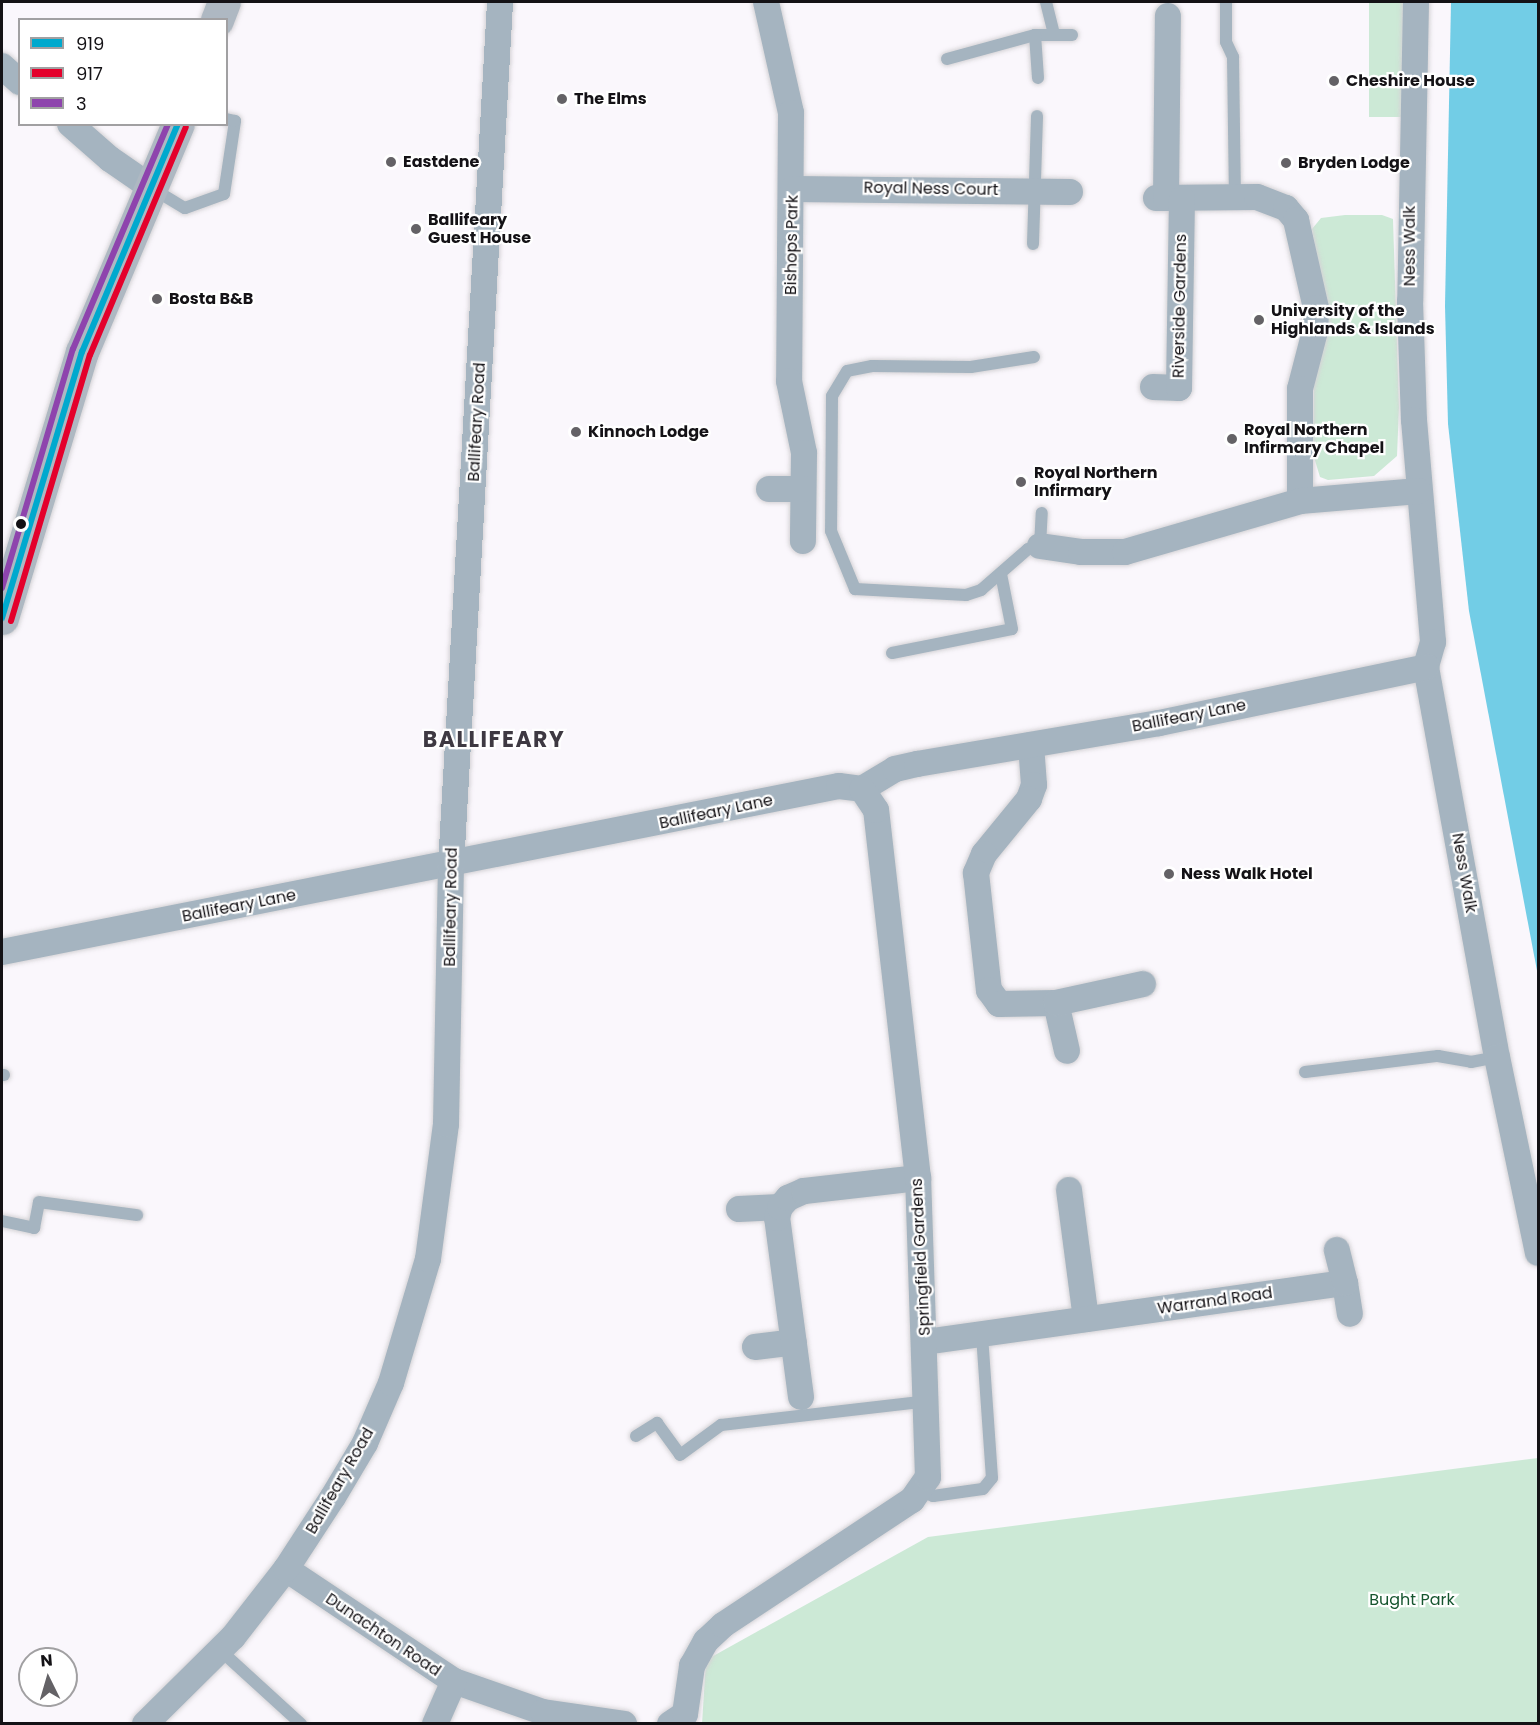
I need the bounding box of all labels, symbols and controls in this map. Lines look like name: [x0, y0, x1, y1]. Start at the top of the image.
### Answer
legend: [18, 18, 228, 126]
text: 919: [76, 31, 104, 56]
text: 917: [76, 61, 103, 86]
place label: Cheshire House: [1346, 71, 1475, 91]
marker: Cheshire House: [1327, 74, 1341, 88]
place label: The Elms: [574, 89, 647, 109]
text: 3: [76, 91, 87, 116]
marker: The Elms: [555, 92, 569, 106]
place label: Eastdene: [403, 152, 479, 172]
place label: Bryden Lodge: [1298, 153, 1410, 173]
marker: Eastdene: [384, 155, 398, 169]
marker: Bryden Lodge: [1279, 156, 1293, 170]
street label: Royal Ness Court: [863, 178, 999, 200]
street label: Bishops Park: [782, 195, 802, 295]
street label: Ness Walk: [1400, 206, 1420, 286]
place label: Ballifeary Guest House: [428, 210, 531, 248]
marker: Ballifeary Guest House: [409, 222, 423, 236]
street label: Riverside Gardens: [1169, 234, 1191, 378]
place label: Bosta B&B: [169, 289, 253, 309]
marker: Bosta B&B: [150, 292, 164, 306]
place label: University of the Highlands & Islands: [1271, 301, 1435, 339]
marker: University of the Highlands & Islands: [1252, 313, 1266, 327]
street label: Ballifeary Road: [464, 362, 490, 482]
place label: Royal Northern Infirmary Chapel: [1244, 420, 1384, 458]
place label: Kinnoch Lodge: [588, 422, 709, 442]
marker: Kinnoch Lodge: [569, 425, 583, 439]
marker: Royal Northern Infirmary Chapel: [1225, 432, 1239, 446]
place label: Royal Northern Infirmary: [1034, 463, 1158, 501]
marker: Royal Northern Infirmary: [1012, 473, 1030, 491]
unlabelled marker: [15, 518, 27, 530]
street label: Ballifeary Lane: [1130, 696, 1248, 736]
district label: BALLIFEARY: [423, 727, 565, 753]
street label: Ballifeary Lane: [657, 791, 775, 833]
street label: Ness Walk: [1448, 832, 1480, 914]
street label: Ballifeary Road: [440, 847, 462, 967]
place label: Ness Walk Hotel: [1181, 864, 1313, 884]
marker: Ness Walk Hotel: [1162, 867, 1176, 881]
street label: Ballifeary Lane: [180, 886, 298, 926]
street label: Springfield Gardens: [907, 1178, 935, 1336]
street label: Warrand Road: [1156, 1283, 1274, 1319]
street label: Ballifeary Road: [302, 1425, 378, 1537]
street label: Dunachton Road: [322, 1589, 444, 1681]
park label: Bught Park: [1369, 1590, 1455, 1610]
north arrow: [18, 1647, 78, 1707]
text: N: [40, 1649, 54, 1673]

